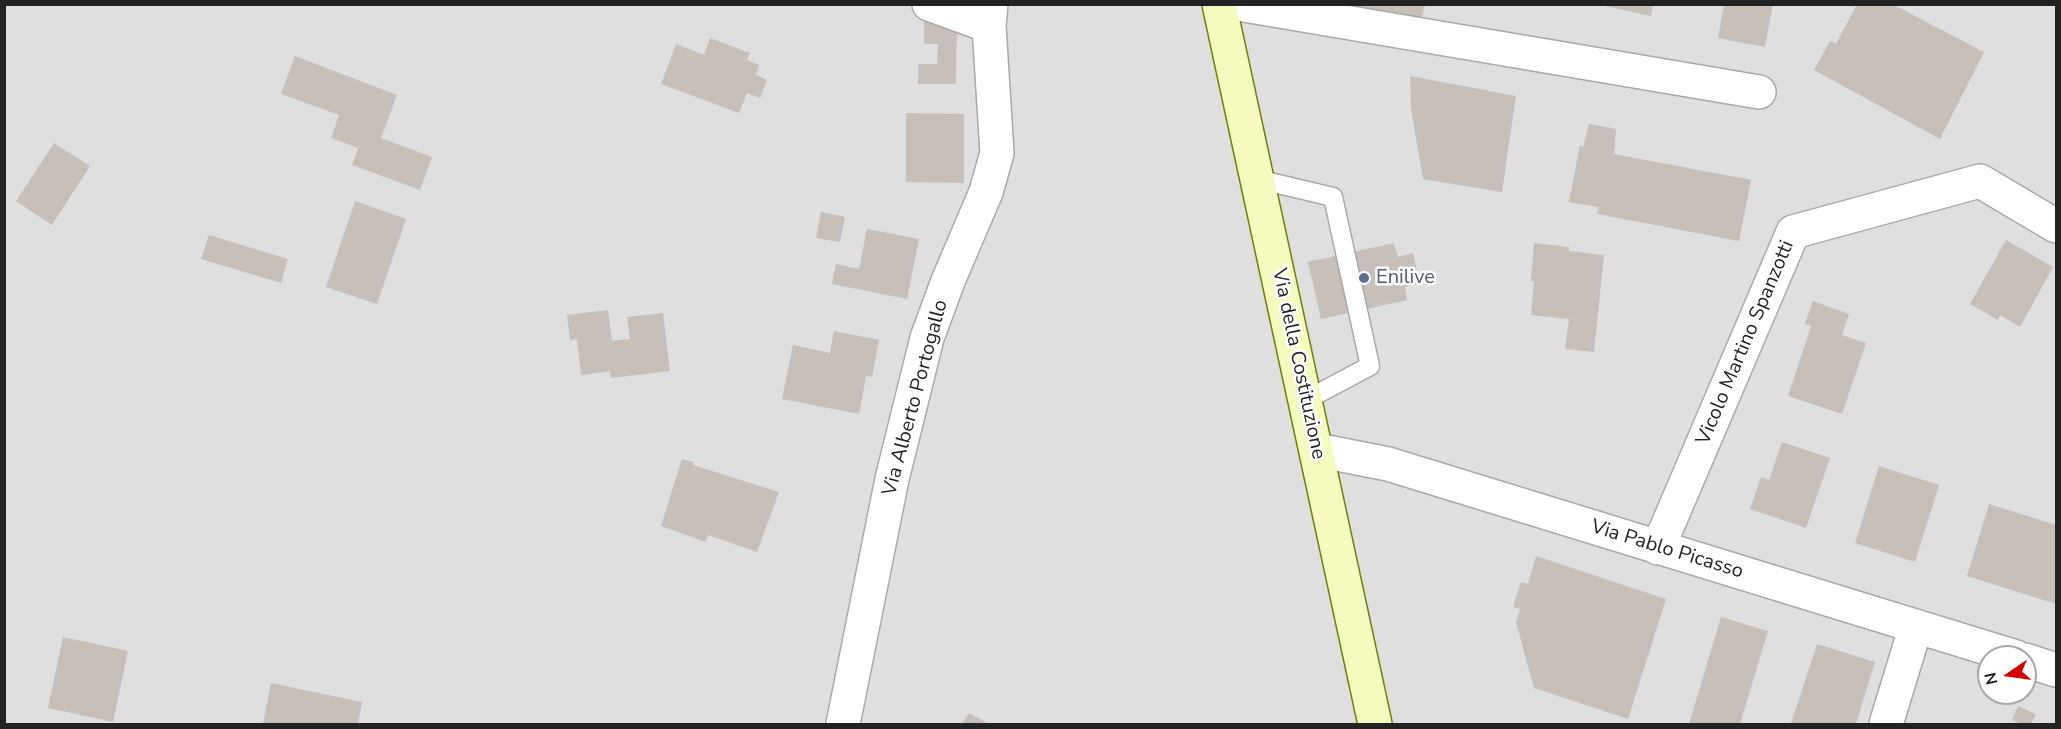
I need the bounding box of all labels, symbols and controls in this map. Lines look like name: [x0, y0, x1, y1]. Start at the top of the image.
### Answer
street label: Vicolo Martino Spanzotti: [1692, 237, 1800, 449]
street label: Via della Costituzione: [1266, 266, 1330, 462]
place label: Enilive: [1376, 266, 1435, 290]
marker: Enilive: [1357, 271, 1371, 285]
street label: Via Alberto Portogallo: [878, 297, 954, 499]
street label: Via Pablo Picasso: [1588, 515, 1746, 585]
north arrow: [1977, 645, 2037, 705]
text: N: [1979, 670, 2003, 687]

